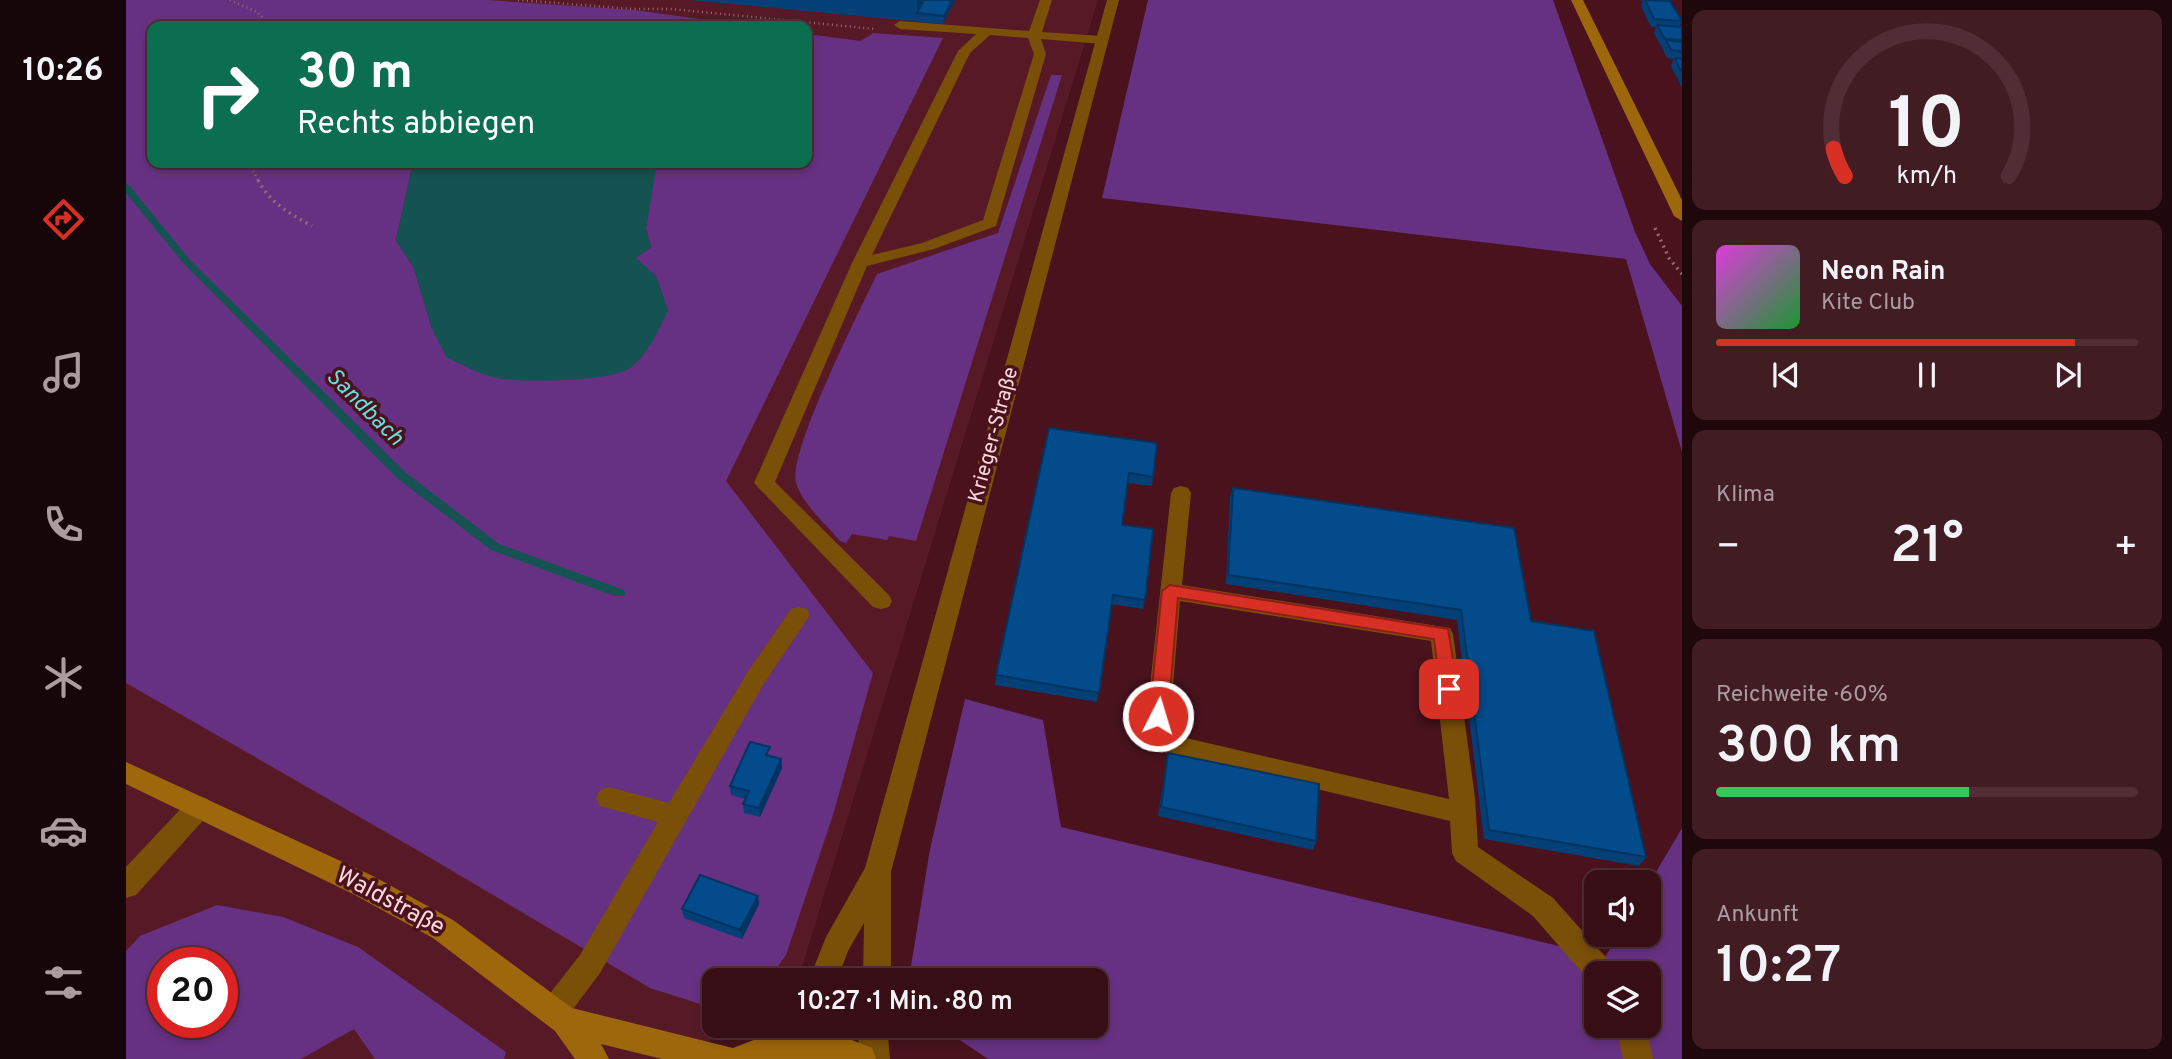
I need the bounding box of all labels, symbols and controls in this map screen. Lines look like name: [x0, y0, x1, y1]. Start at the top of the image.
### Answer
text: 30 m: [297, 44, 413, 106]
icon: right: [182, 49, 273, 140]
text: 10:26: [23, 52, 103, 92]
text: 10: [1889, 82, 1965, 174]
text: Rechts abbiegen: [297, 105, 535, 145]
text: km/h: [1897, 161, 1957, 193]
icon: directions: [39, 195, 88, 244]
text: Neon Rain: [1821, 256, 1946, 289]
text: Kite Club: [1821, 289, 1915, 318]
icon: music: [39, 348, 88, 397]
icon: previous: [1767, 356, 1805, 394]
icon: pause: [1908, 356, 1946, 394]
icon: next: [2049, 356, 2087, 394]
water label: Sandbach: [319, 363, 409, 453]
street label: Krieger-Straße: [963, 364, 1025, 506]
text: Klima: [1716, 481, 1775, 510]
icon: phone: [39, 500, 88, 549]
text: 21°: [1890, 515, 1964, 581]
text: −: [1716, 524, 1741, 573]
text: +: [2113, 524, 2138, 573]
icon: climate: [39, 653, 88, 702]
pin: [1419, 659, 1479, 719]
icon: arrive: [1430, 670, 1468, 708]
position arrow: [1121, 679, 1195, 753]
text: Reichweite · 60%: [1716, 681, 1888, 710]
text: 300 km: [1716, 715, 1901, 781]
icon: car: [39, 806, 88, 855]
street label: Waldstraße: [331, 861, 449, 943]
map controls: [1584, 870, 1661, 1038]
button: sound: [1584, 870, 1661, 947]
text: Ankunft: [1716, 901, 1799, 930]
text: 10:27: [1716, 935, 1842, 1001]
speed limit sign: 20: [147, 947, 238, 1038]
icon: filters: [39, 958, 88, 1007]
button: layers: [1584, 961, 1661, 1038]
text: 10:27 · 1 Min. · 80 m: [797, 986, 1013, 1019]

